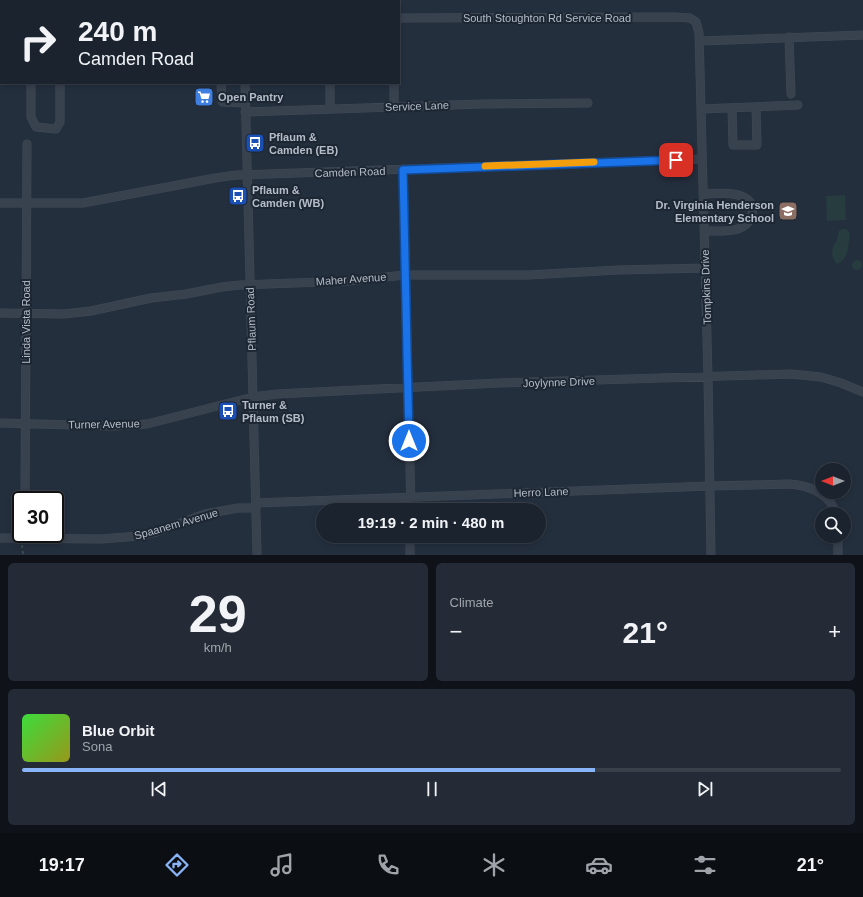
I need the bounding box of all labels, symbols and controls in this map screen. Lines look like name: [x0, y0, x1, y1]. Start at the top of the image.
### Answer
street label: South Stoughton Rd Service Road: [463, 12, 631, 24]
icon: right: [12, 16, 64, 68]
text: 240 m: [78, 16, 157, 47]
text: Camden Road: [78, 49, 194, 69]
supermarket icon: Open Pantry: [193, 86, 215, 108]
place label: Open Pantry: [218, 91, 284, 103]
street label: Service Lane: [385, 99, 449, 113]
place label: Pflaum & Camden (EB): [269, 131, 338, 156]
bus stop icon: Pflaum & Camden (EB): [244, 132, 266, 154]
pin: [659, 143, 693, 177]
icon: arrive: [665, 149, 687, 171]
street label: Camden Road: [314, 165, 386, 179]
place label: Pflaum & Camden (WB): [252, 184, 324, 209]
bus stop icon: Pflaum & Camden (WB): [227, 185, 249, 207]
place label: Dr. Virginia Henderson Elementary School: [656, 199, 774, 224]
school or university icon: Dr. Virginia Henderson Elementary School: [777, 200, 799, 222]
street label: Tompkins Drive: [699, 249, 713, 325]
street label: Maher Avenue: [315, 271, 387, 287]
street label: Linda Vista Road: [20, 280, 32, 364]
street label: Pflaum Road: [244, 287, 258, 351]
street label: Joylynne Drive: [523, 375, 595, 389]
place label: Turner & Pflaum (SB): [242, 399, 305, 424]
bus stop icon: Turner & Pflaum (SB): [217, 400, 239, 422]
street label: Turner Avenue: [68, 417, 140, 431]
position arrow: [388, 420, 430, 462]
north arrow: [815, 463, 851, 499]
map controls: [815, 463, 851, 543]
street label: Herro Lane: [513, 485, 569, 499]
speed limit sign: 30: [12, 491, 64, 543]
street label: Spaanem Avenue: [133, 506, 219, 542]
button: search: [815, 507, 851, 543]
text: 19:19 · 2 min · 480 m: [358, 514, 504, 531]
text: 29: [189, 585, 247, 643]
text: Climate: [450, 595, 494, 610]
text: 21°: [623, 616, 668, 649]
text: −: [450, 619, 462, 644]
text: +: [828, 619, 841, 644]
text: km/h: [204, 640, 232, 655]
text: Blue Orbit: [82, 722, 155, 739]
text: Sona: [82, 739, 112, 754]
icon: previous: [148, 778, 170, 800]
icon: pause: [421, 778, 443, 800]
icon: next: [694, 778, 716, 800]
icon: directions: [163, 851, 191, 879]
icon: music: [268, 851, 296, 879]
icon: phone: [374, 851, 402, 879]
icon: climate: [480, 851, 508, 879]
icon: car: [585, 851, 613, 879]
icon: filters: [691, 851, 719, 879]
text: 19:17: [39, 855, 85, 875]
text: 21°: [797, 855, 824, 875]

